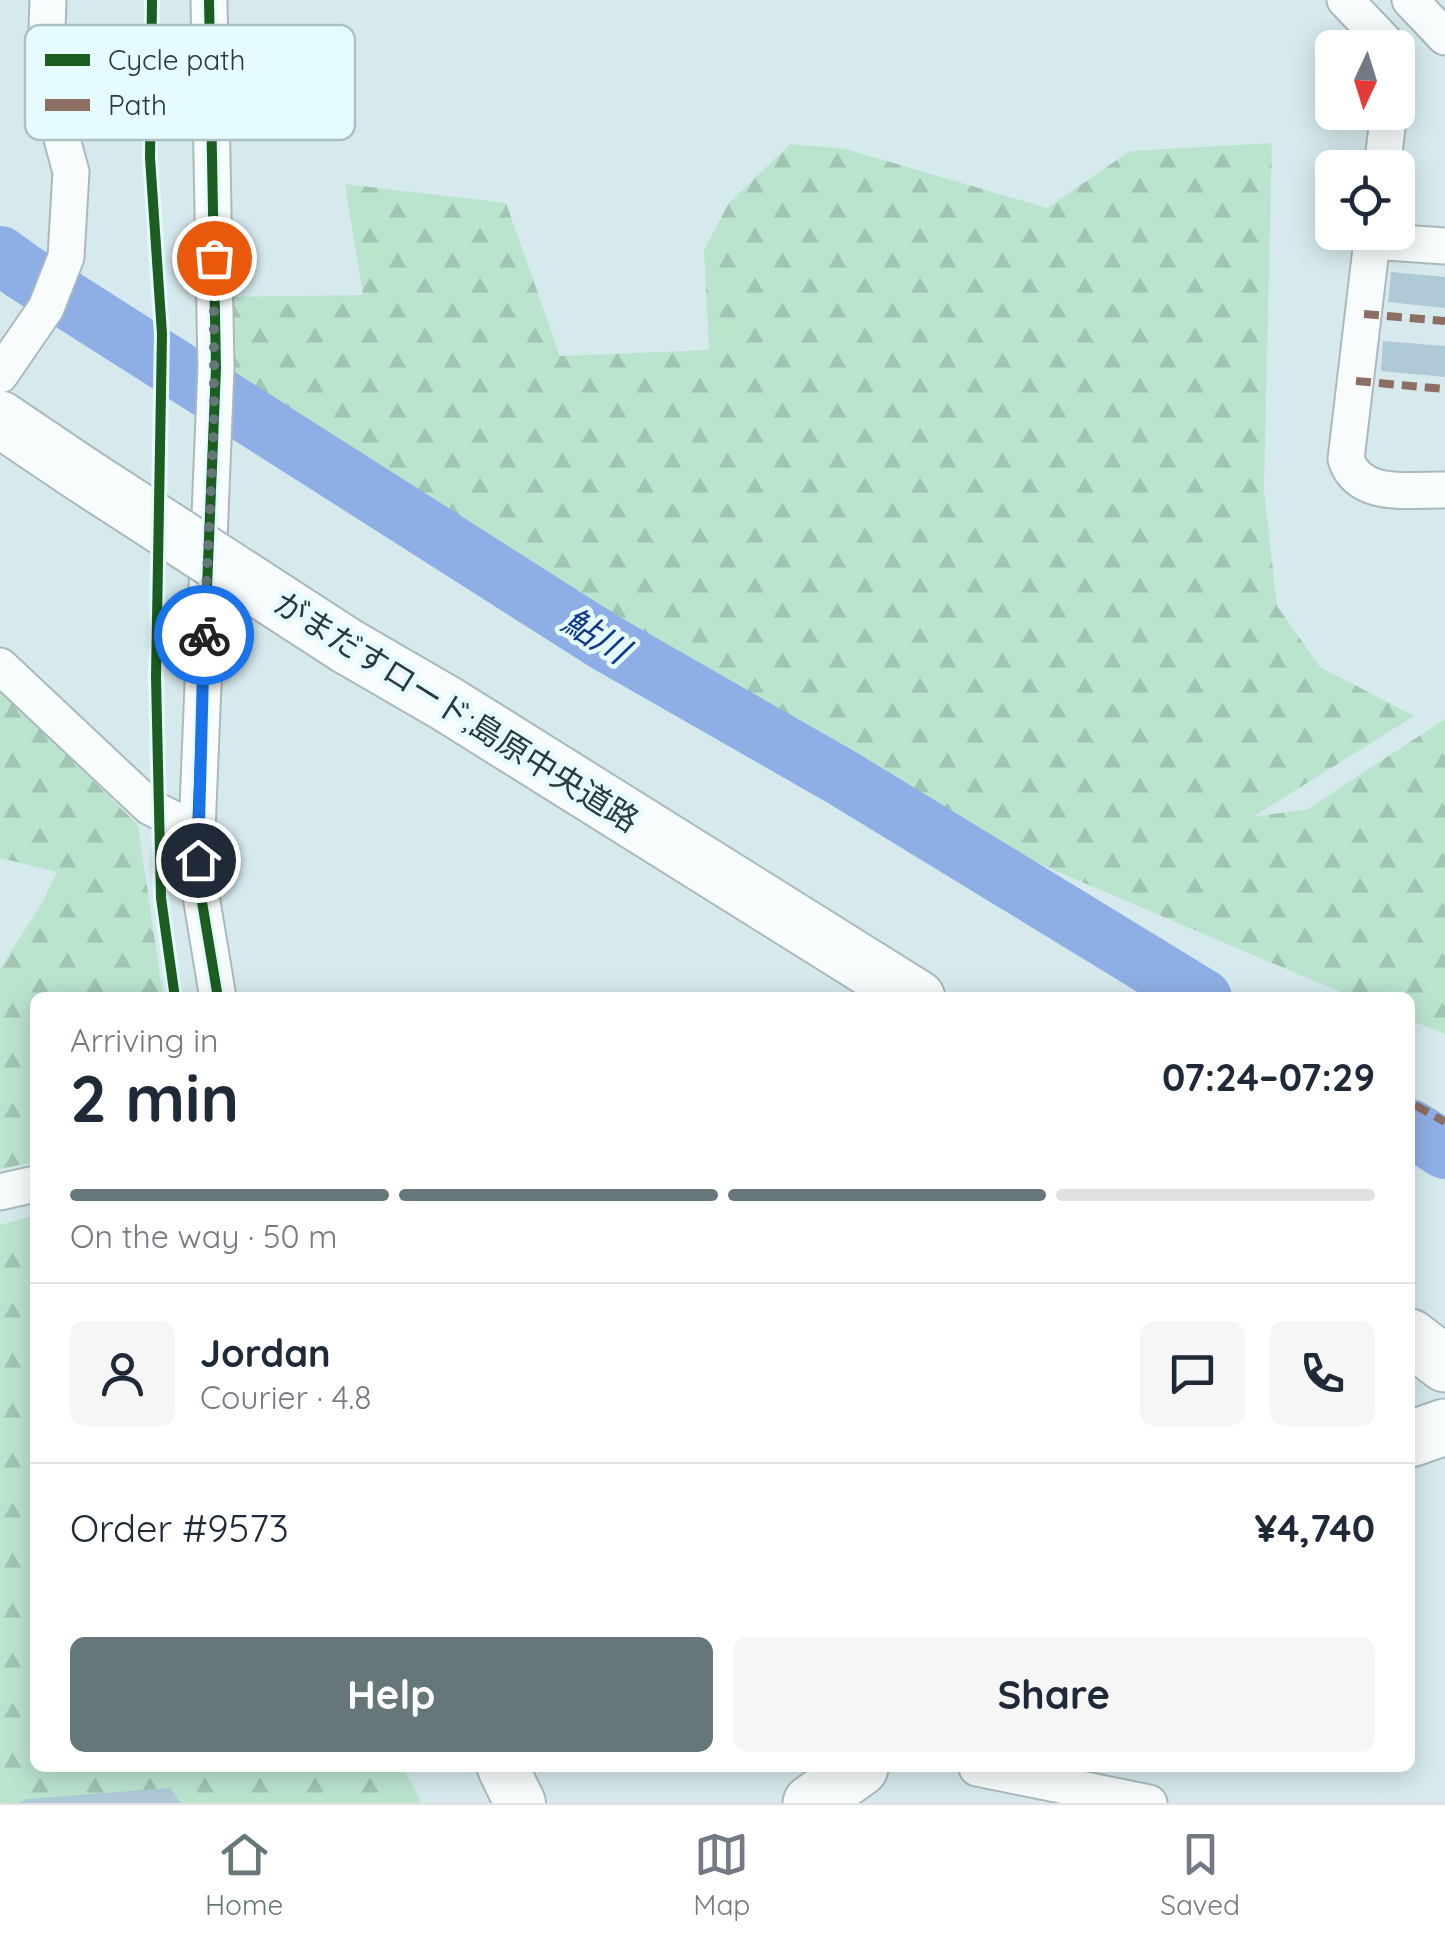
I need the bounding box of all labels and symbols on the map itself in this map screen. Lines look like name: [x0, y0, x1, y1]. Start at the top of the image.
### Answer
legend: [25, 25, 355, 140]
north arrow: [1315, 30, 1415, 130]
text: Cycle path: [108, 42, 246, 77]
text: Path: [108, 87, 167, 122]
pin: [172, 216, 257, 301]
street label: がまだすロード;島原中央道路: [267, 582, 647, 840]
courier: [154, 585, 254, 685]
water label: 鮎川: [555, 598, 641, 674]
pin: [156, 818, 241, 903]

